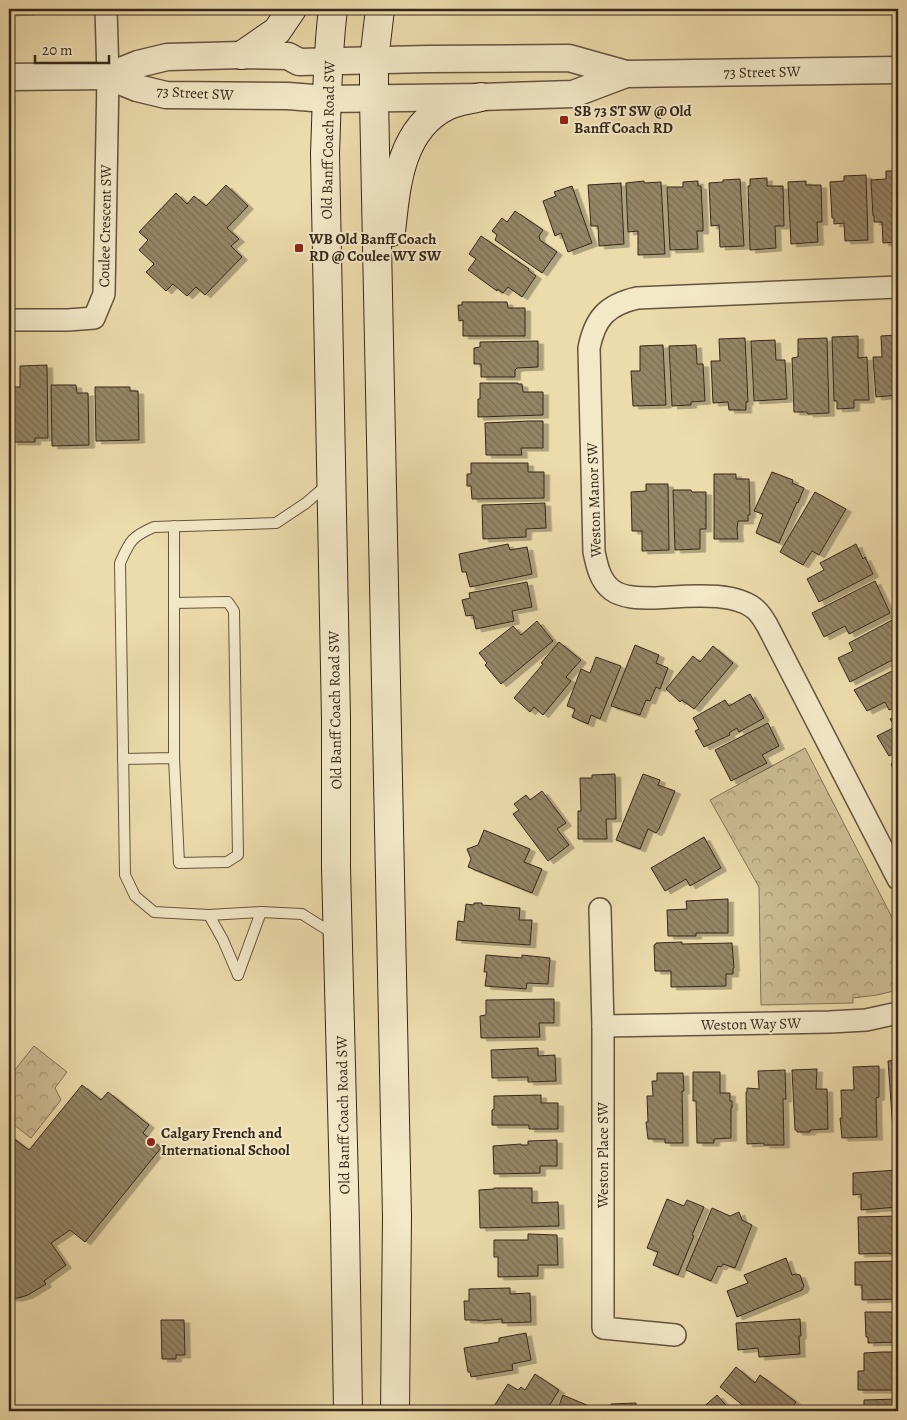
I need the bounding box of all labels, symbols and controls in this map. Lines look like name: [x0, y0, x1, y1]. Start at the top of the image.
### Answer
scale bar: [35, 32, 109, 64]
text: 20 m: [42, 40, 73, 60]
street label: Old Banff Coach Road SW: [317, 60, 339, 219]
street label: 73 Street SW: [723, 61, 801, 83]
street label: 73 Street SW: [156, 81, 234, 105]
place label: SB 73 ST SW @ Old Banff Coach RD: [574, 101, 692, 138]
marker: SB 73 ST SW @ Old Banff Coach RD: [558, 114, 570, 126]
street label: Coulee Crescent SW: [94, 164, 116, 288]
place label: WB Old Banff Coach RD @ Coulee WY SW: [308, 229, 442, 266]
marker: WB Old Banff Coach RD @ Coulee WY SW: [293, 242, 305, 254]
street label: Weston Manor SW: [582, 442, 606, 559]
street label: Old Banff Coach Road SW: [324, 630, 346, 789]
street label: Weston Way SW: [700, 1013, 801, 1035]
street label: Old Banff Coach Road SW: [332, 1035, 354, 1194]
street label: Weston Place SW: [593, 1102, 613, 1209]
place label: Calgary French and International School: [161, 1123, 290, 1160]
marker: Calgary French and International School: [145, 1136, 157, 1148]

